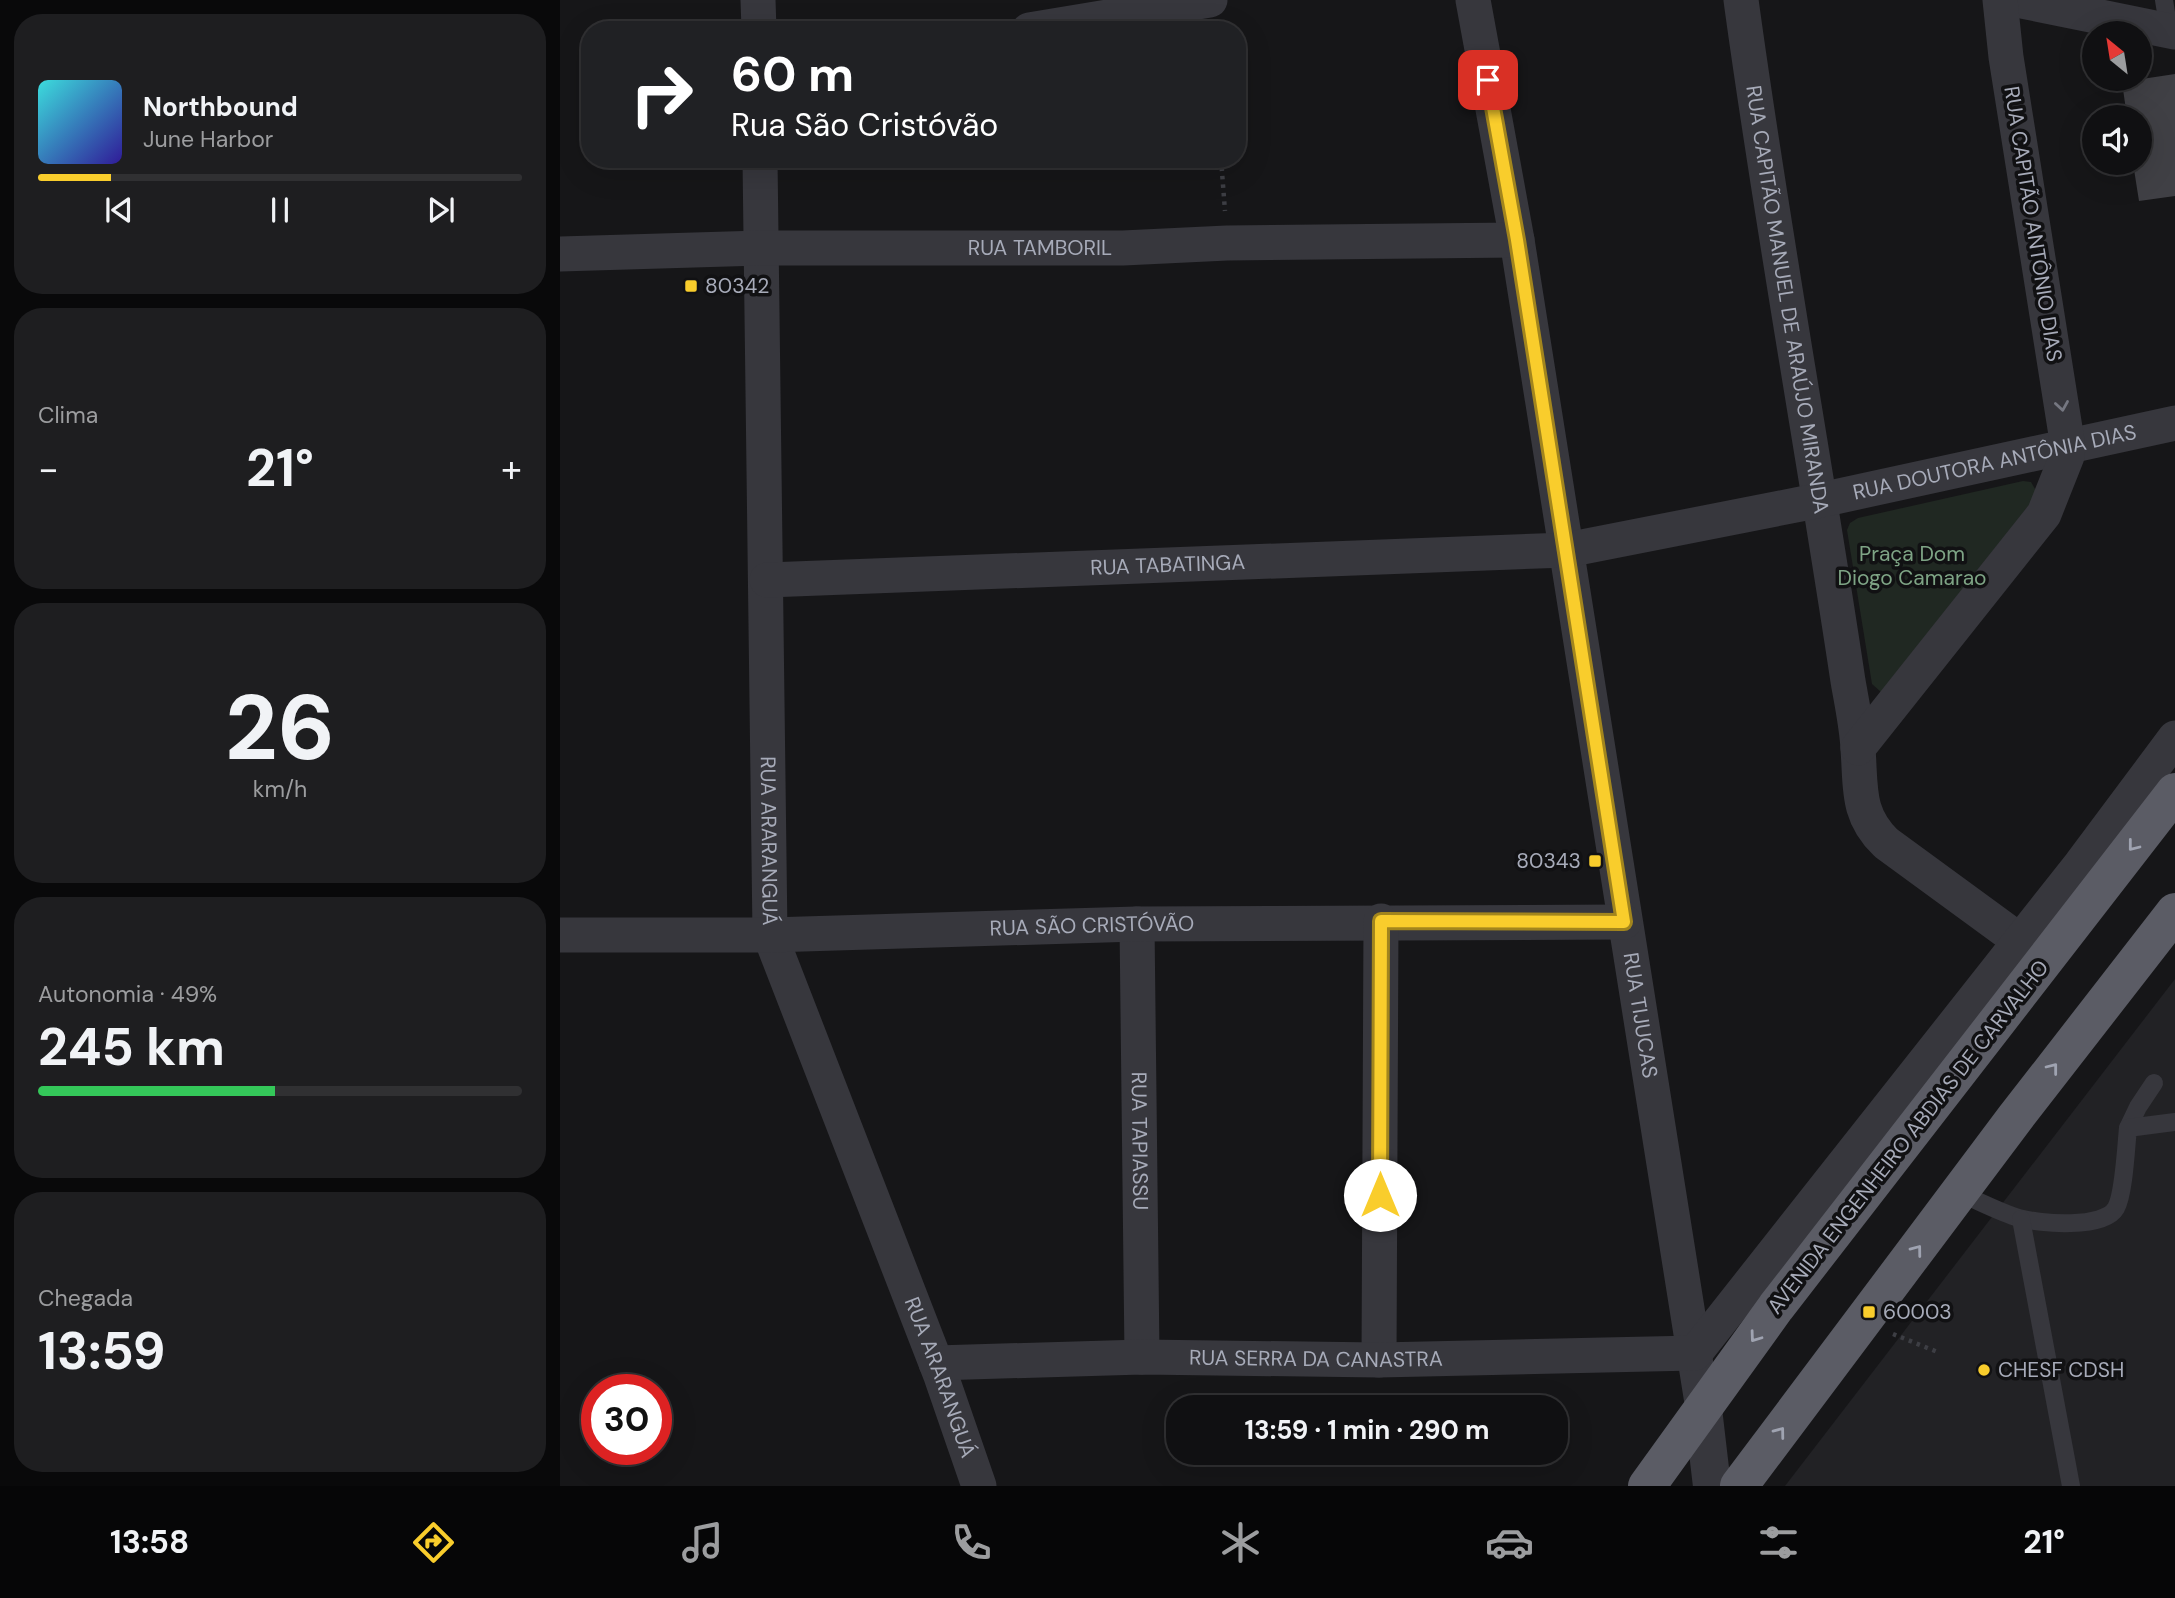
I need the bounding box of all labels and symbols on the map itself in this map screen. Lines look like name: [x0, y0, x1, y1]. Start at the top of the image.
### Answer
north arrow: [2082, 21, 2152, 91]
pin: [1458, 50, 1518, 110]
street label: RUA CAPITÃO MANUEL DE ARAÚJO MIRANDA: [1739, 83, 1836, 516]
street label: RUA CAPITÃO ANTÔNIO DIAS: [1997, 84, 2069, 364]
street label: RUA TAMBORIL: [968, 234, 1112, 262]
place label: 80342: [705, 272, 769, 300]
marker: 80342: [683, 278, 699, 294]
one-way arrow: [2054, 401, 2069, 412]
street label: RUA DOUTORA ANTÔNIA DIAS: [1850, 418, 2139, 507]
park label: Praça Dom Diogo Camarao: [1837, 540, 1987, 592]
street label: RUA TABATINGA: [1090, 548, 1246, 582]
street label: RUA ARARANGUÁ: [754, 756, 784, 926]
one-way arrow: [2129, 838, 2142, 851]
place label: 80343: [1516, 847, 1581, 875]
marker: 80343: [1587, 853, 1603, 869]
street label: RUA SÃO CRISTÓVÃO: [989, 910, 1194, 942]
street label: RUA TIJUCAS: [1617, 950, 1664, 1080]
street label: AVENIDA ENGENHEIRO ABDIAS DE CARVALHO: [1761, 954, 2055, 1320]
one-way arrow: [2045, 1063, 2058, 1076]
street label: RUA TAPIASSU: [1125, 1072, 1154, 1210]
position arrow: [1343, 1158, 1417, 1232]
one-way arrow: [1909, 1245, 1921, 1258]
street label: RUA ARARANGUÁ: [898, 1293, 982, 1462]
place label: 60003: [1883, 1298, 1952, 1326]
marker: 60003: [1861, 1304, 1877, 1320]
one-way arrow: [1751, 1329, 1763, 1342]
street label: RUA SERRA DA CANASTRA: [1189, 1344, 1443, 1374]
place label: CHESF CDSH: [1998, 1356, 2124, 1384]
marker: CHESF CDSH: [1976, 1362, 1992, 1378]
speed limit sign: 30: [581, 1374, 672, 1465]
one-way arrow: [1772, 1427, 1784, 1439]

